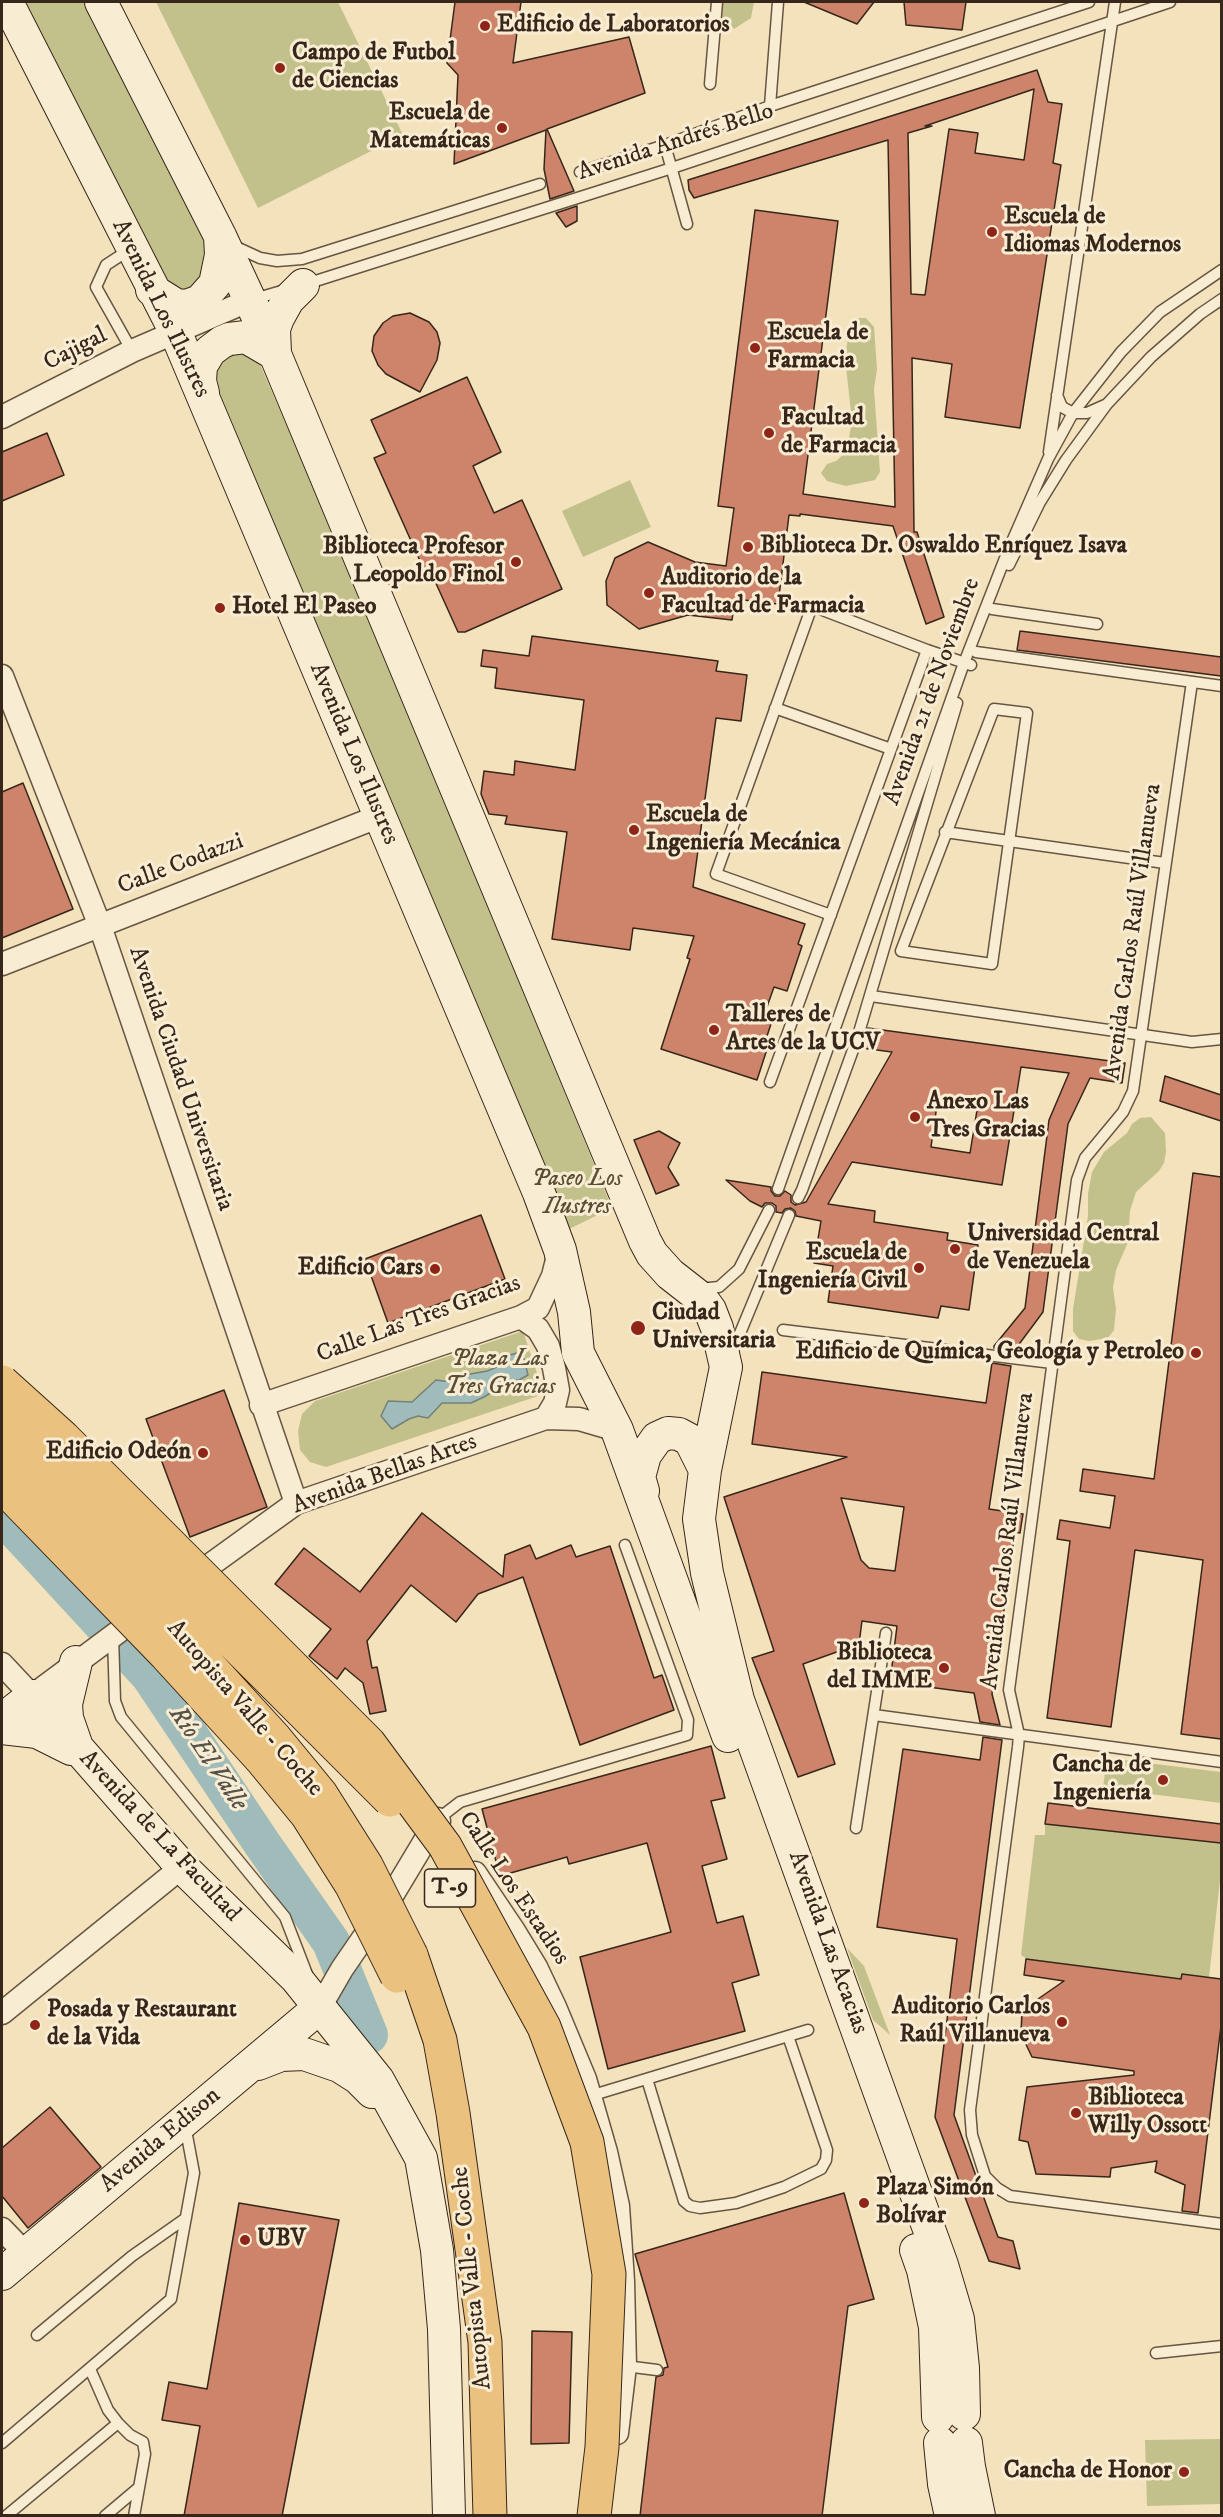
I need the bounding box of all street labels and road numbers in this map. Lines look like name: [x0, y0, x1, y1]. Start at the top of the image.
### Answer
street label: Avenida Andrés Bello: [574, 98, 778, 188]
street label: Avenida Los Ilustres: [104, 215, 216, 403]
street label: Cajigal: [40, 322, 112, 378]
street label: Avenida 21 de Noviembre: [878, 574, 988, 810]
street label: Avenida Los Ilustres: [302, 659, 404, 849]
street label: Avenida Carlos Raúl Villanueva: [1099, 782, 1169, 1082]
street label: Calle Codazzi: [114, 828, 248, 902]
street label: Avenida Ciudad Universitaria: [121, 943, 239, 1215]
street label: Calle Las Tres Gracias: [313, 1270, 525, 1370]
street label: Avenida Carlos Raúl Villanueva: [976, 1391, 1042, 1691]
street label: Avenida Bellas Artes: [289, 1428, 481, 1522]
street label: Autopista Valle - Coche: [160, 1615, 328, 1803]
street label: Avenida de La Facultad: [72, 1745, 246, 1929]
street label: Calle Los Estadios: [451, 1807, 575, 1971]
street label: Avenida Las Acacias: [781, 1848, 873, 2038]
road number: T-9: [424, 1869, 476, 1907]
street label: Avenida Edison: [95, 2082, 227, 2200]
street label: Autopista Valle - Coche: [447, 2165, 499, 2391]

